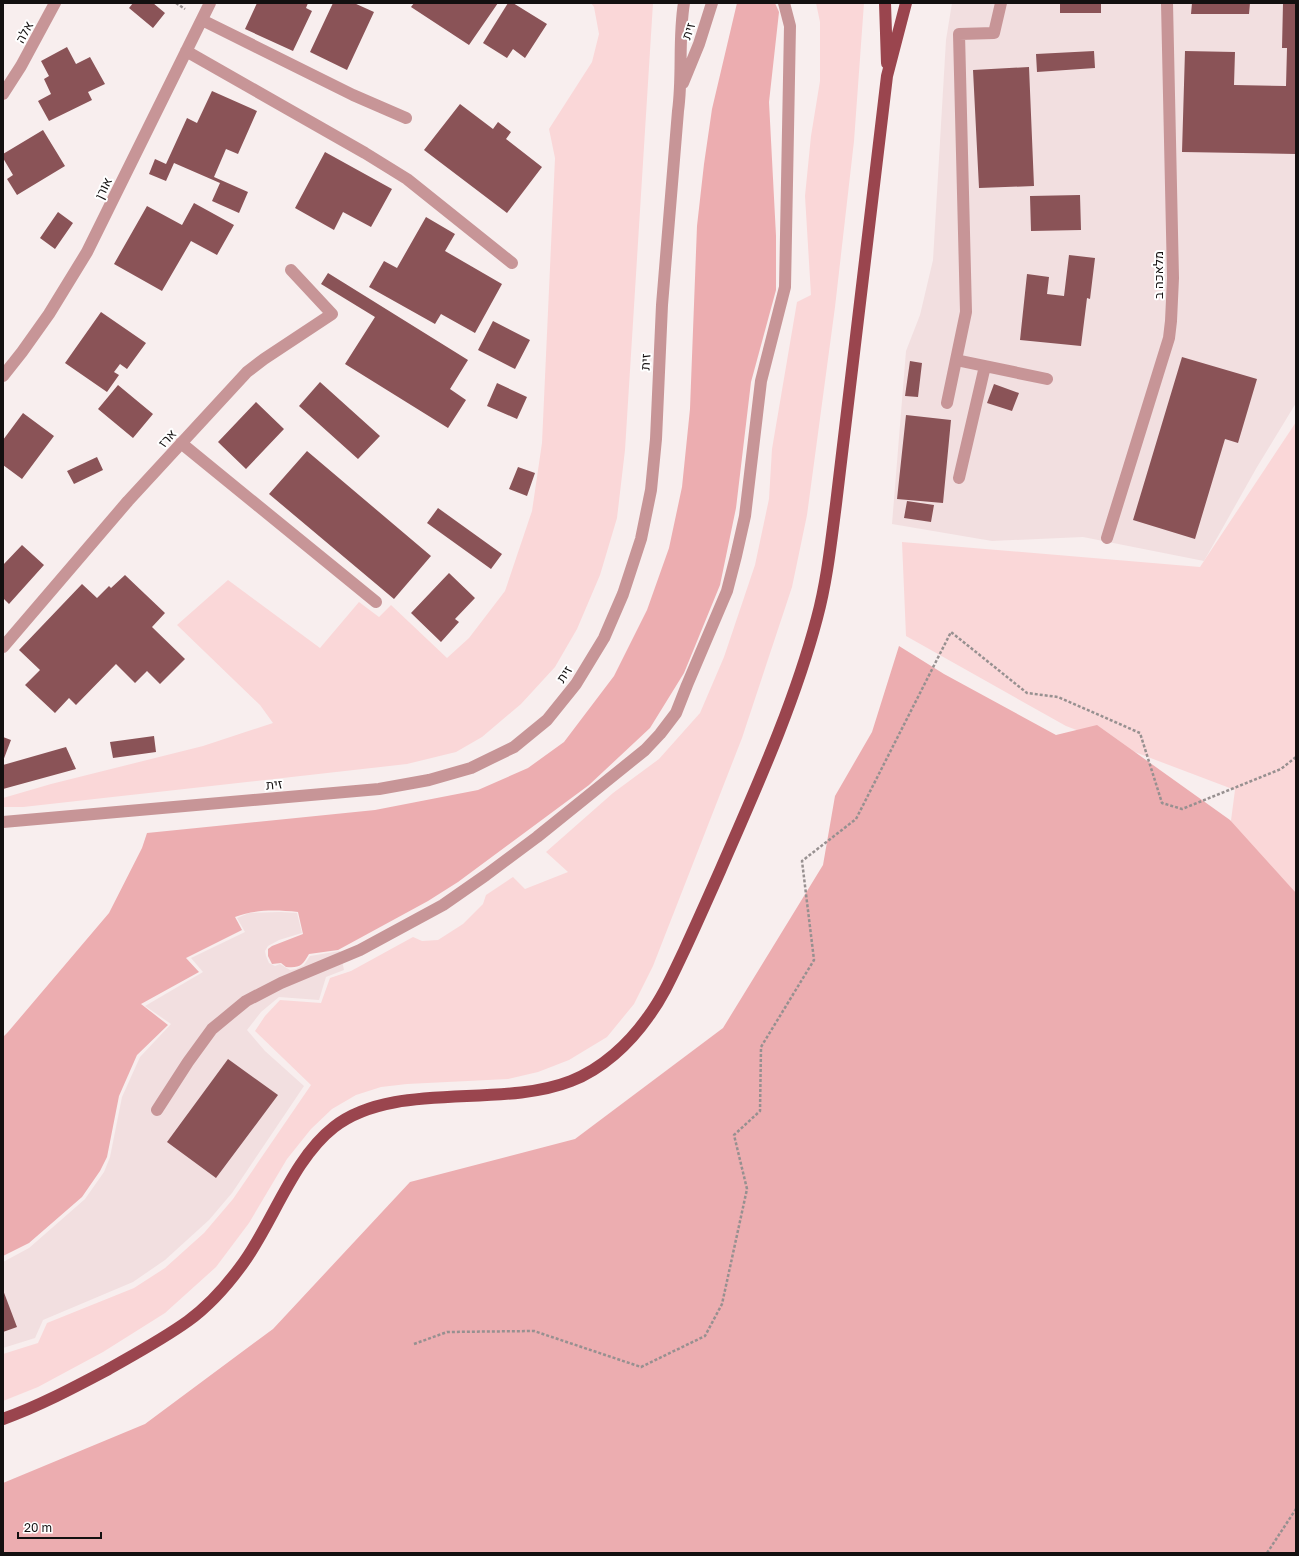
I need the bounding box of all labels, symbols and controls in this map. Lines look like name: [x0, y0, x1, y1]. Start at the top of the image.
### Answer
street label: אלה: [12, 18, 36, 46]
street label: זית: [678, 20, 698, 41]
street label: אורן: [91, 174, 115, 202]
street label: מלאכה ב: [1150, 251, 1166, 299]
street label: זית: [637, 353, 653, 371]
street label: ארז: [155, 425, 179, 451]
street label: זית: [553, 662, 576, 685]
street label: זית: [265, 775, 283, 793]
scale bar: [18, 1514, 101, 1540]
text: 20 m: [24, 1520, 52, 1535]

